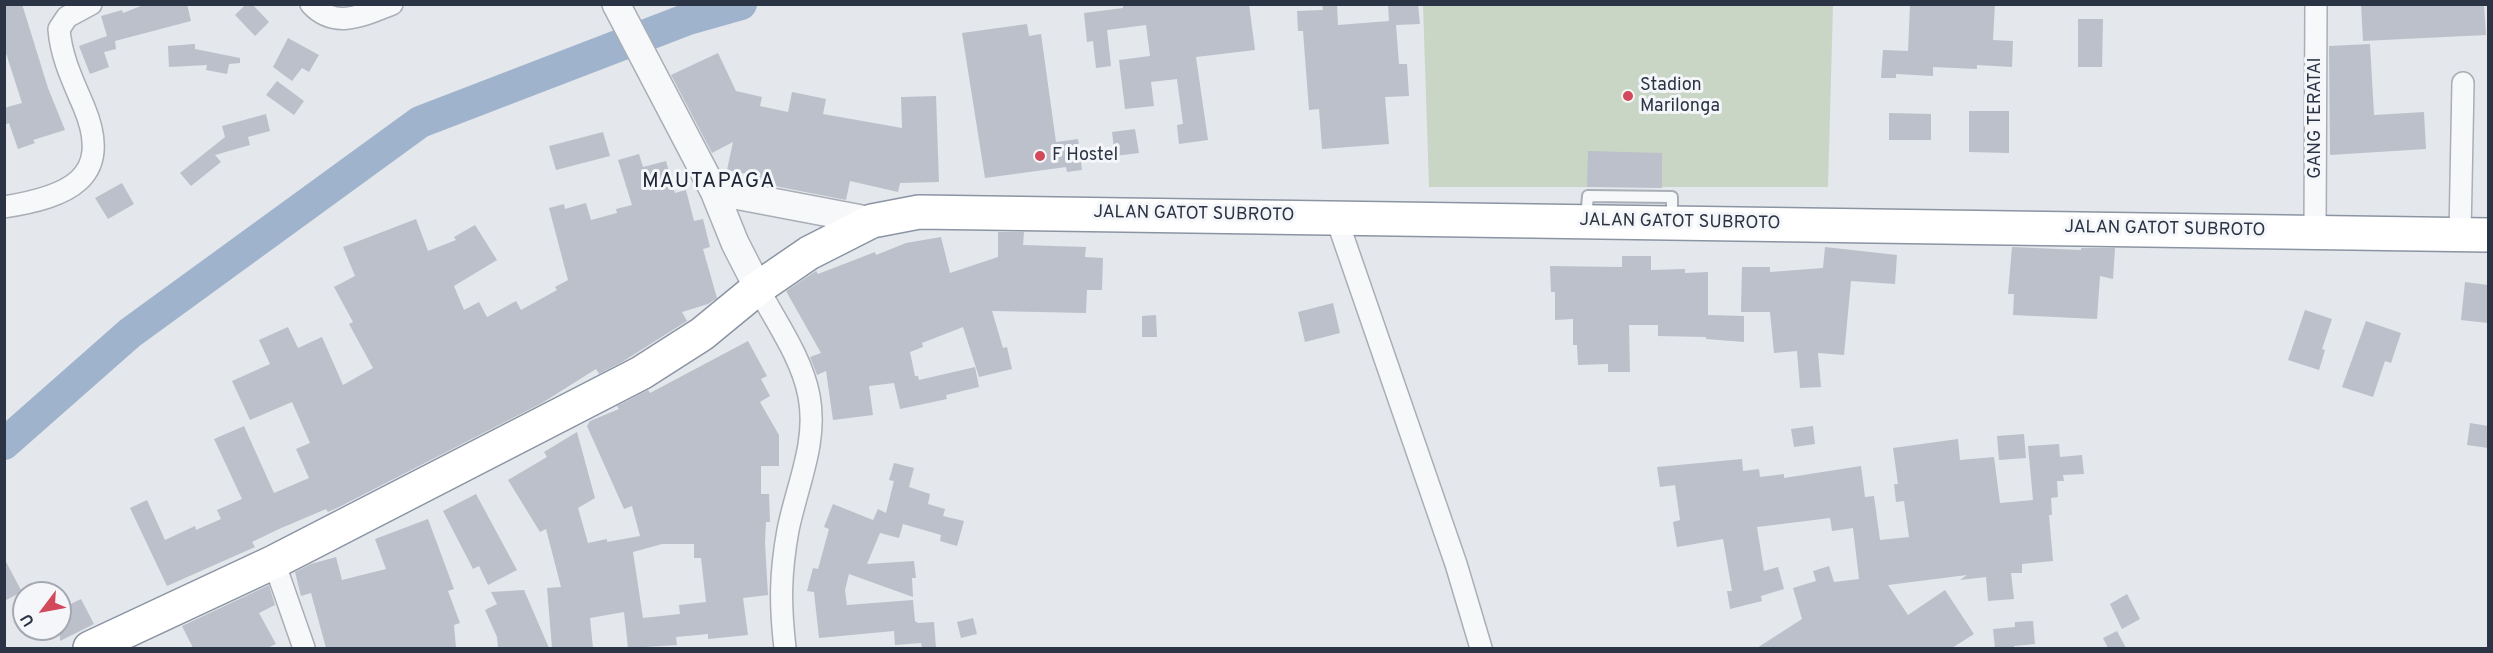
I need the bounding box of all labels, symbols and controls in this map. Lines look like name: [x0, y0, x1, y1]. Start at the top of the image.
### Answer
street label: GANG TERATAI: [2305, 57, 2327, 179]
place label: Stadion Marilonga: [1640, 75, 1720, 118]
marker: Stadion Marilonga: [1621, 89, 1635, 103]
place label: F Hostel: [1052, 145, 1118, 167]
marker: F Hostel: [1033, 149, 1047, 163]
district label: MAUTAPAGA: [642, 170, 776, 196]
street label: JALAN GATOT SUBROTO: [1093, 202, 1295, 228]
street label: JALAN GATOT SUBROTO: [1579, 210, 1781, 236]
street label: JALAN GATOT SUBROTO: [2064, 217, 2266, 243]
north arrow: [12, 581, 72, 641]
text: U: [17, 609, 40, 630]

